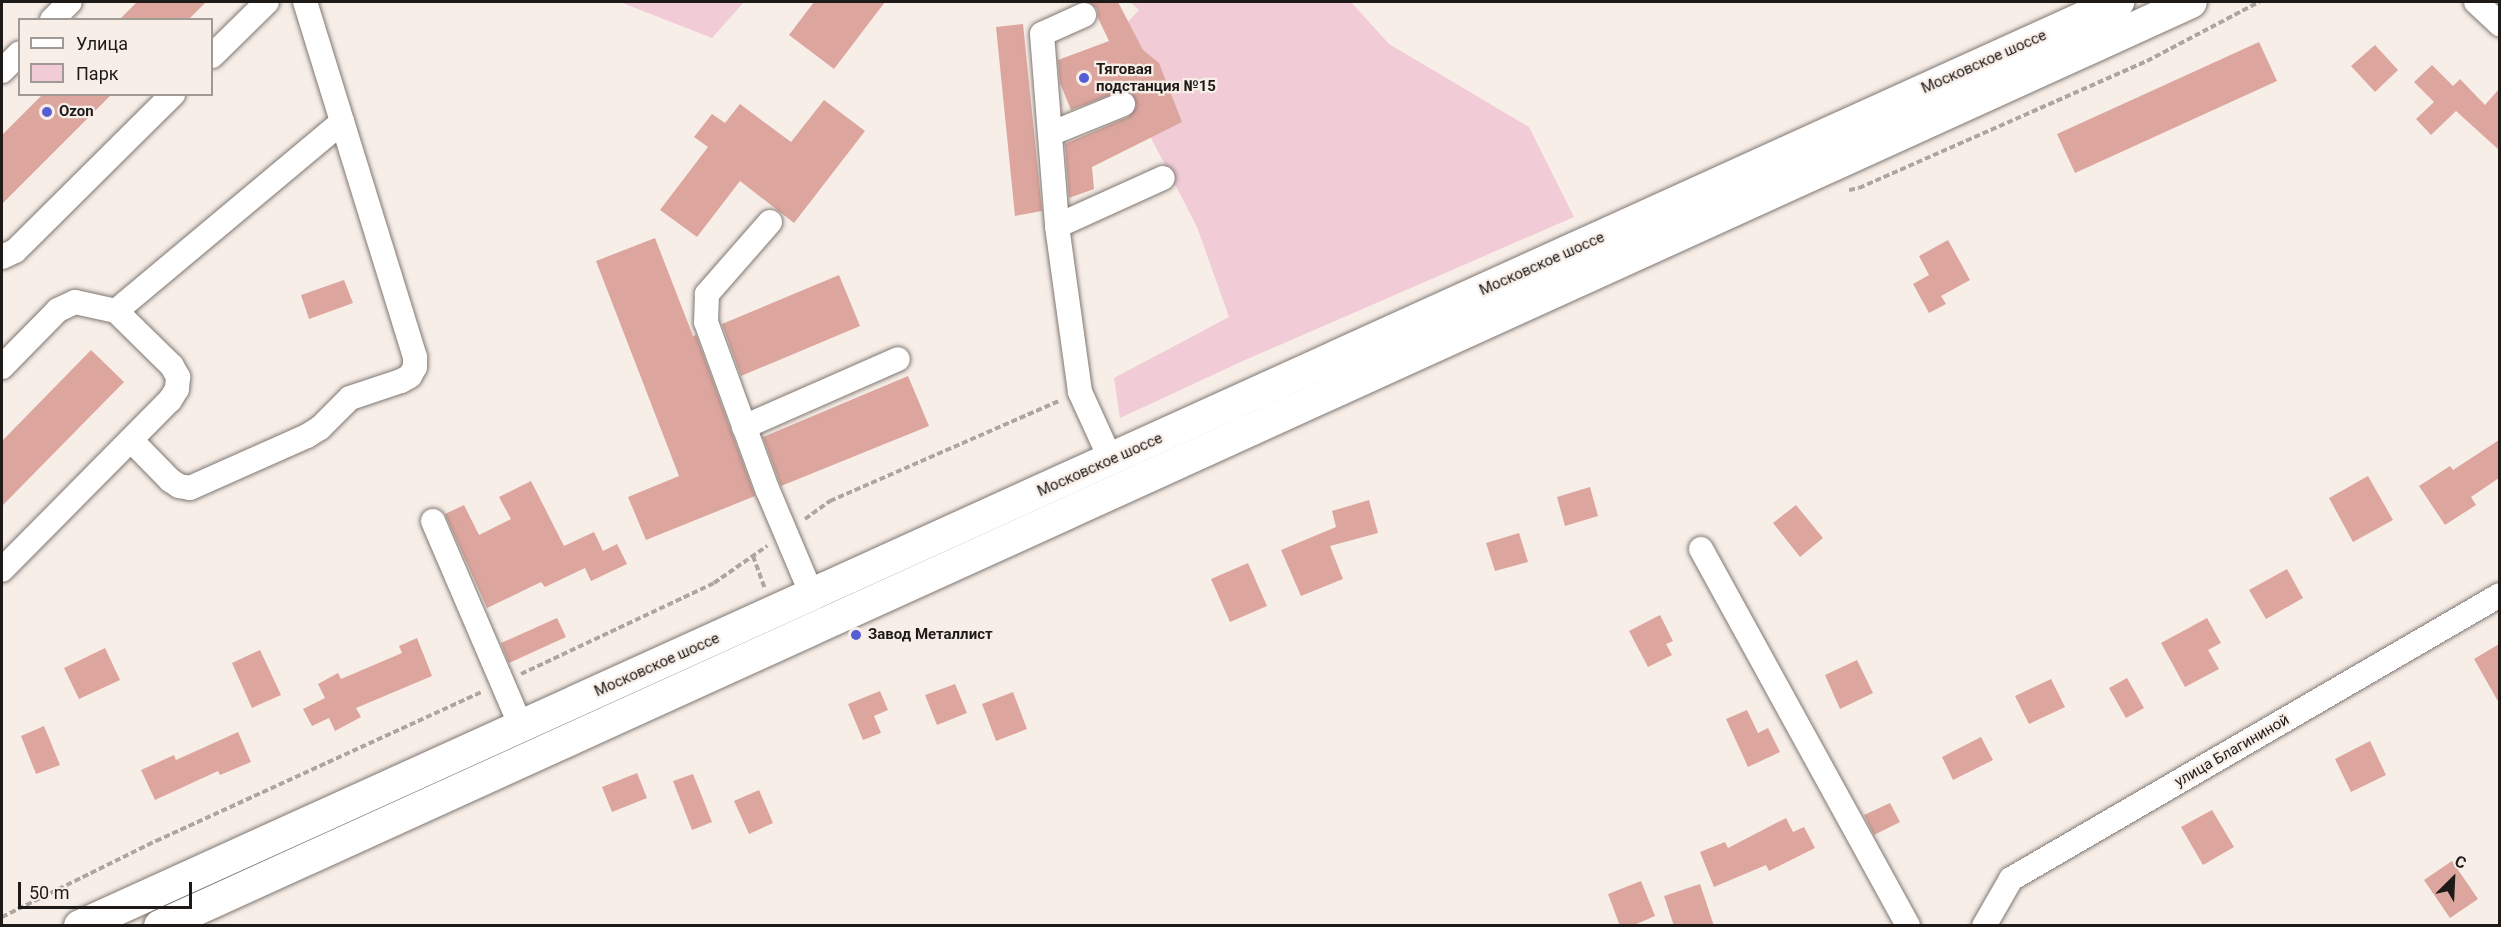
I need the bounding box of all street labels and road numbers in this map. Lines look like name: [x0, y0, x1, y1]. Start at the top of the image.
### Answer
street label: Московское шоссе: [1919, 26, 2049, 98]
street label: Московское шоссе: [1477, 228, 1607, 300]
street label: Московское шоссе: [1035, 429, 1165, 501]
street label: Московское шоссе: [592, 629, 722, 701]
street label: улица Благининой: [2172, 711, 2292, 791]

